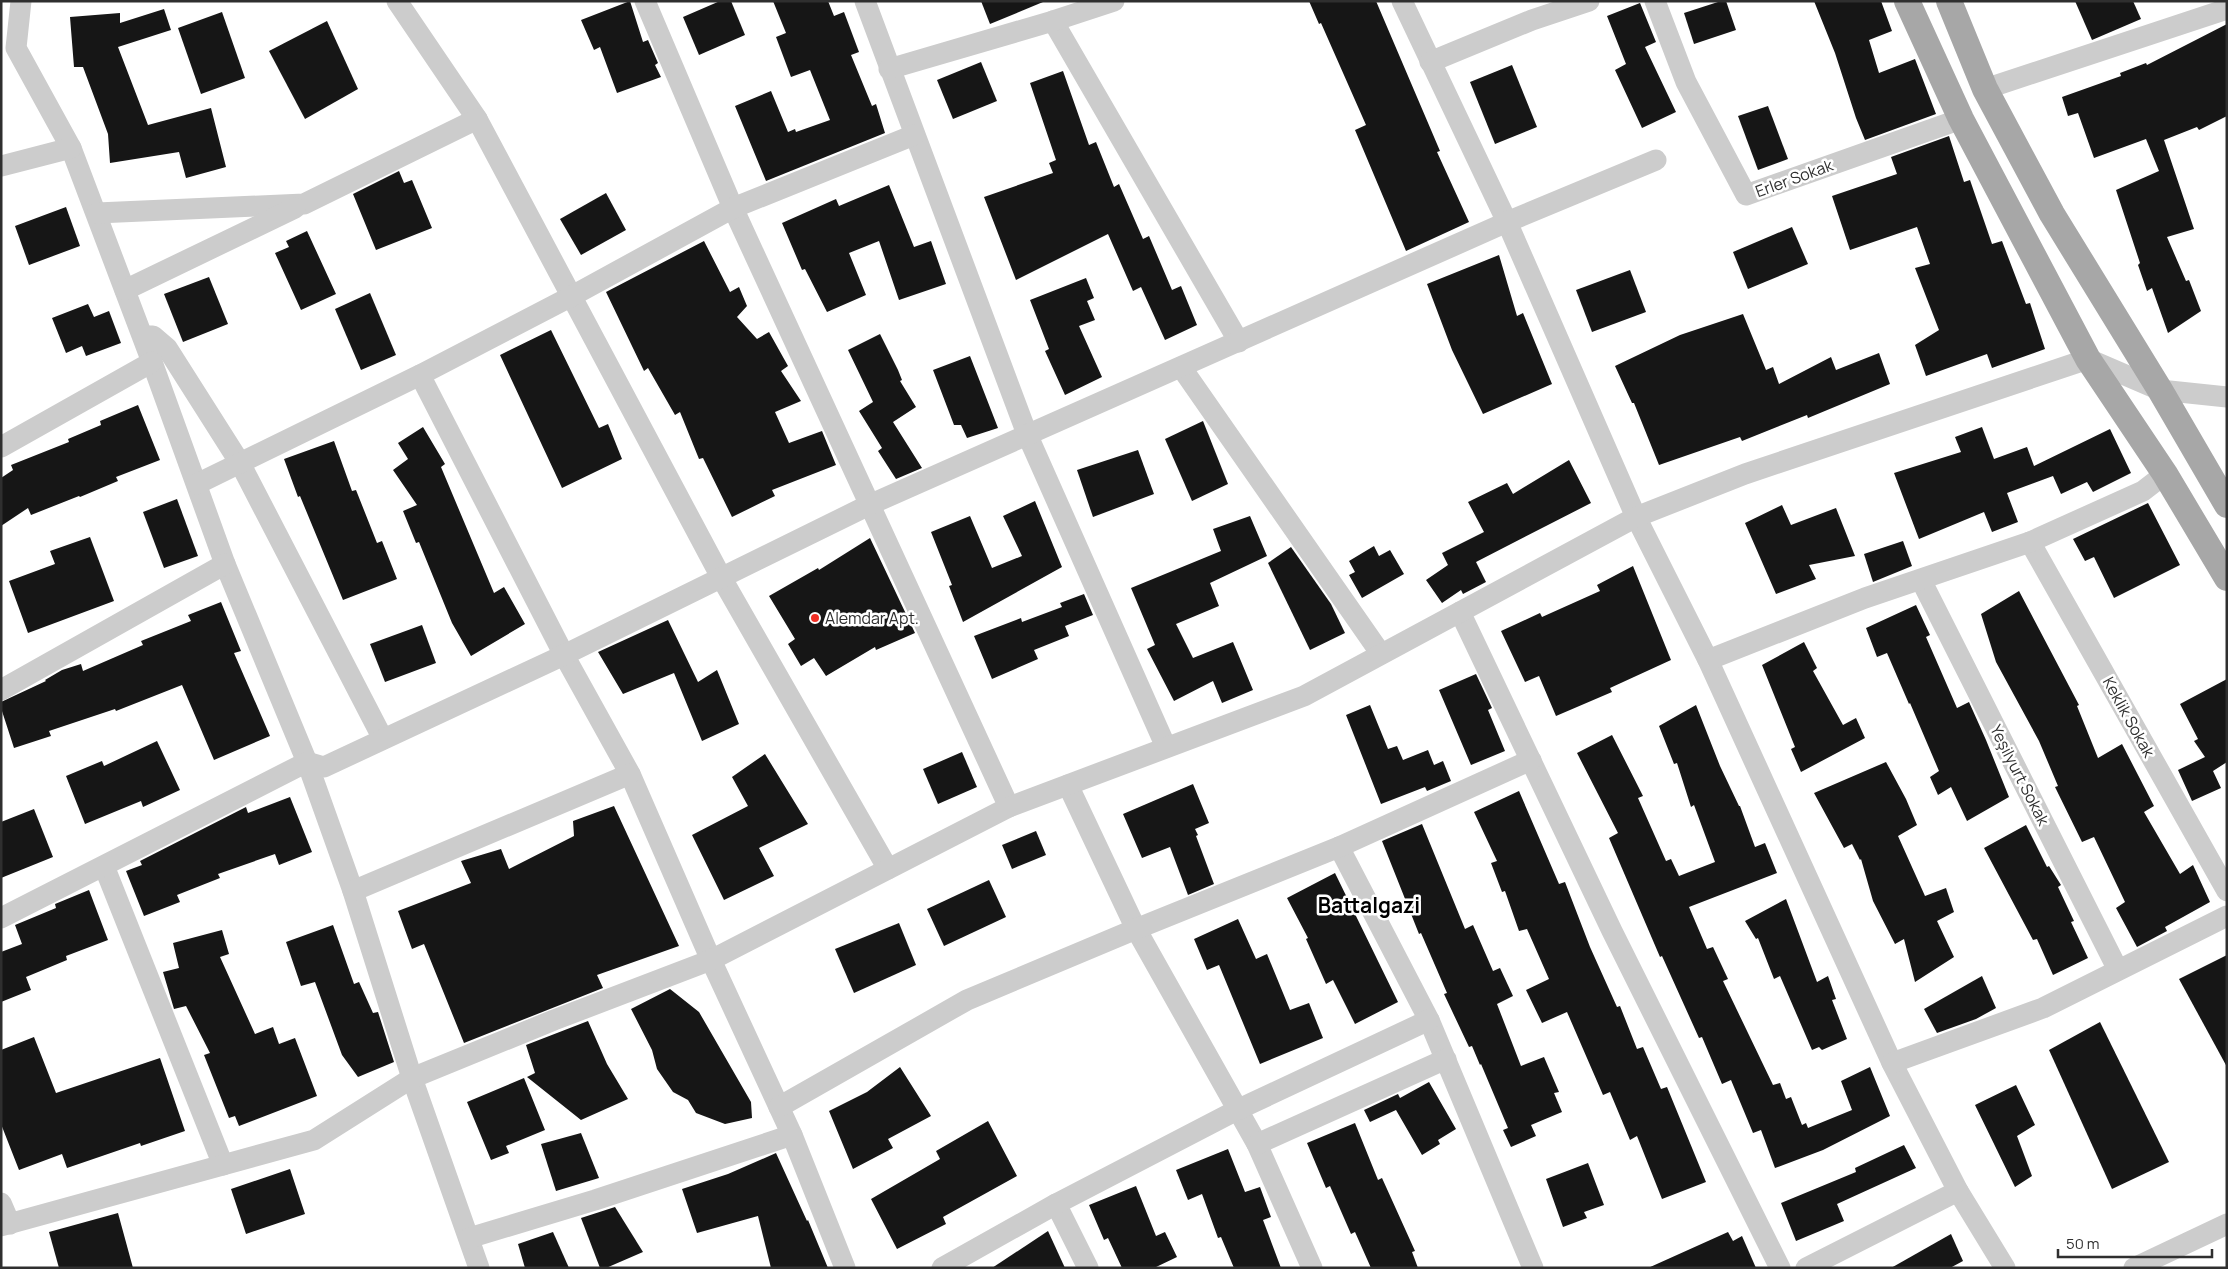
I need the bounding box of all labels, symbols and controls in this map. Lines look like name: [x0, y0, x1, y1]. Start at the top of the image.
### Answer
street label: Erler Sokak: [1752, 153, 1837, 202]
place label: Alemdar Apt.: [825, 607, 919, 629]
marker: Alemdar Apt.: [809, 612, 821, 624]
street label: Keklik Sokak: [2098, 673, 2161, 762]
street label: Yeşilyurt Sokak: [1985, 721, 2055, 830]
district label: Battalgazi: [1318, 891, 1420, 919]
scale bar: [2058, 1226, 2212, 1258]
text: 50 m: [2066, 1233, 2100, 1254]

